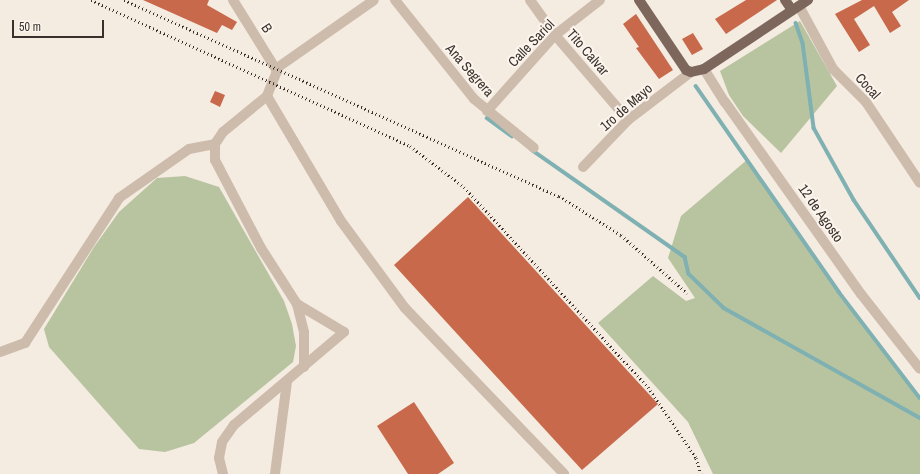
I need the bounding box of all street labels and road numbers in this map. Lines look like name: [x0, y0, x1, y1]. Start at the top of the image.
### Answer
street label: Calle Sariol: [504, 16, 558, 70]
street label: B: [258, 20, 276, 36]
street label: Tito Calvar: [563, 25, 613, 79]
street label: Ana Segrera: [443, 40, 497, 100]
street label: Cocal: [852, 69, 884, 103]
street label: 1ro de Mayo: [596, 80, 656, 134]
street label: 12 de Agosto: [795, 180, 847, 246]

